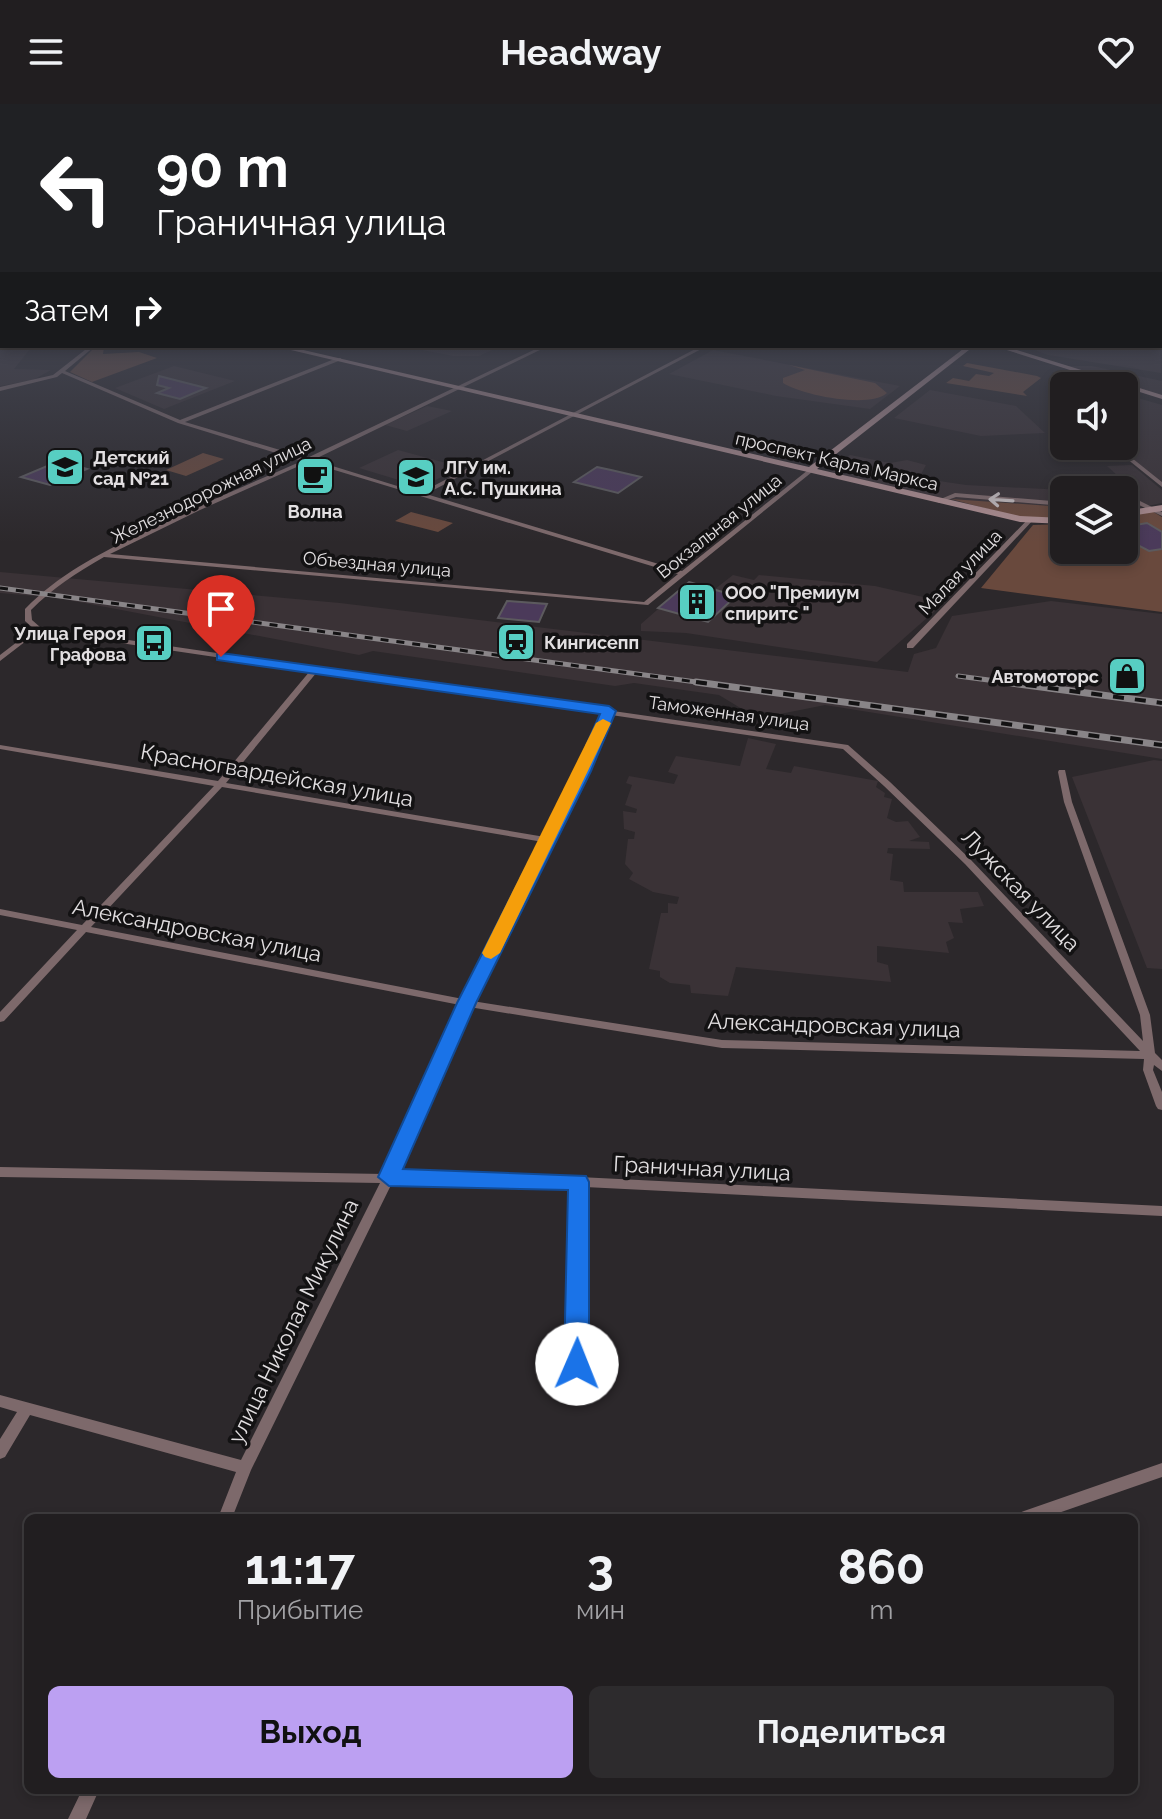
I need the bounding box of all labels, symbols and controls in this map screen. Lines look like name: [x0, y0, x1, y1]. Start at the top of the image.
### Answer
icon: menu: [24, 30, 68, 74]
icon: heart: [1094, 30, 1138, 74]
text: Headway: [500, 31, 662, 73]
text: 90 m: [156, 134, 289, 200]
icon: left: [24, 136, 128, 240]
text: Граничная улица: [156, 201, 447, 243]
icon: right: [125, 288, 169, 332]
text: Затем: [24, 293, 109, 328]
map controls: [1050, 372, 1138, 564]
button: sound: [1050, 372, 1138, 460]
street label: проспект Карла Маркса: [734, 427, 940, 495]
street label: Железнодорожная улица: [108, 432, 314, 548]
school or university icon: Детский сад №21: [44, 446, 86, 488]
place label: Детский сад №21: [93, 447, 169, 489]
cafe icon: Волна: [294, 455, 336, 497]
school or university icon: ЛГУ им. А.С. Пушкина: [395, 456, 437, 498]
place label: ЛГУ им. А.С. Пушкина: [444, 457, 562, 499]
street label: Вокзальная улица: [653, 469, 785, 583]
button: layers: [1050, 476, 1138, 564]
one-way arrow: [988, 492, 1015, 507]
place label: Волна: [287, 501, 343, 522]
street label: Малая улица: [914, 525, 1006, 619]
street label: Объездная улица: [302, 547, 452, 581]
pin: [187, 575, 255, 657]
building icon: ООО "Премиум спиритс ": [676, 581, 718, 623]
place label: ООО "Премиум спиритс ": [725, 582, 859, 624]
icon: arrive: [199, 587, 243, 631]
station icon: Кингисепп: [495, 621, 537, 663]
bus stop icon: Улица Героя Графова: [133, 622, 175, 664]
place label: Улица Героя Графова: [13, 623, 126, 665]
place label: Кингисепп: [544, 632, 639, 653]
shop icon: Автомоторс: [1106, 655, 1148, 697]
place label: Автомоторс: [991, 666, 1099, 687]
street label: Таможенная улица: [647, 691, 811, 735]
street label: Красногвардейская улица: [139, 738, 415, 812]
street label: Лужская улица: [956, 824, 1086, 956]
street label: Александровская улица: [70, 893, 324, 967]
street label: Александровская улица: [707, 1008, 961, 1042]
street label: Граничная улица: [613, 1150, 791, 1186]
street label: улица Николая Микулина: [222, 1195, 364, 1447]
position arrow: [535, 1322, 619, 1406]
text: 11:17: [245, 1539, 355, 1595]
text: 3: [587, 1539, 614, 1595]
text: 860: [838, 1539, 925, 1595]
text: Прибытие: [237, 1595, 363, 1625]
text: мин: [576, 1595, 625, 1625]
text: m: [869, 1595, 893, 1625]
button: Выход: [48, 1686, 573, 1778]
button: Поделиться: [589, 1686, 1114, 1778]

